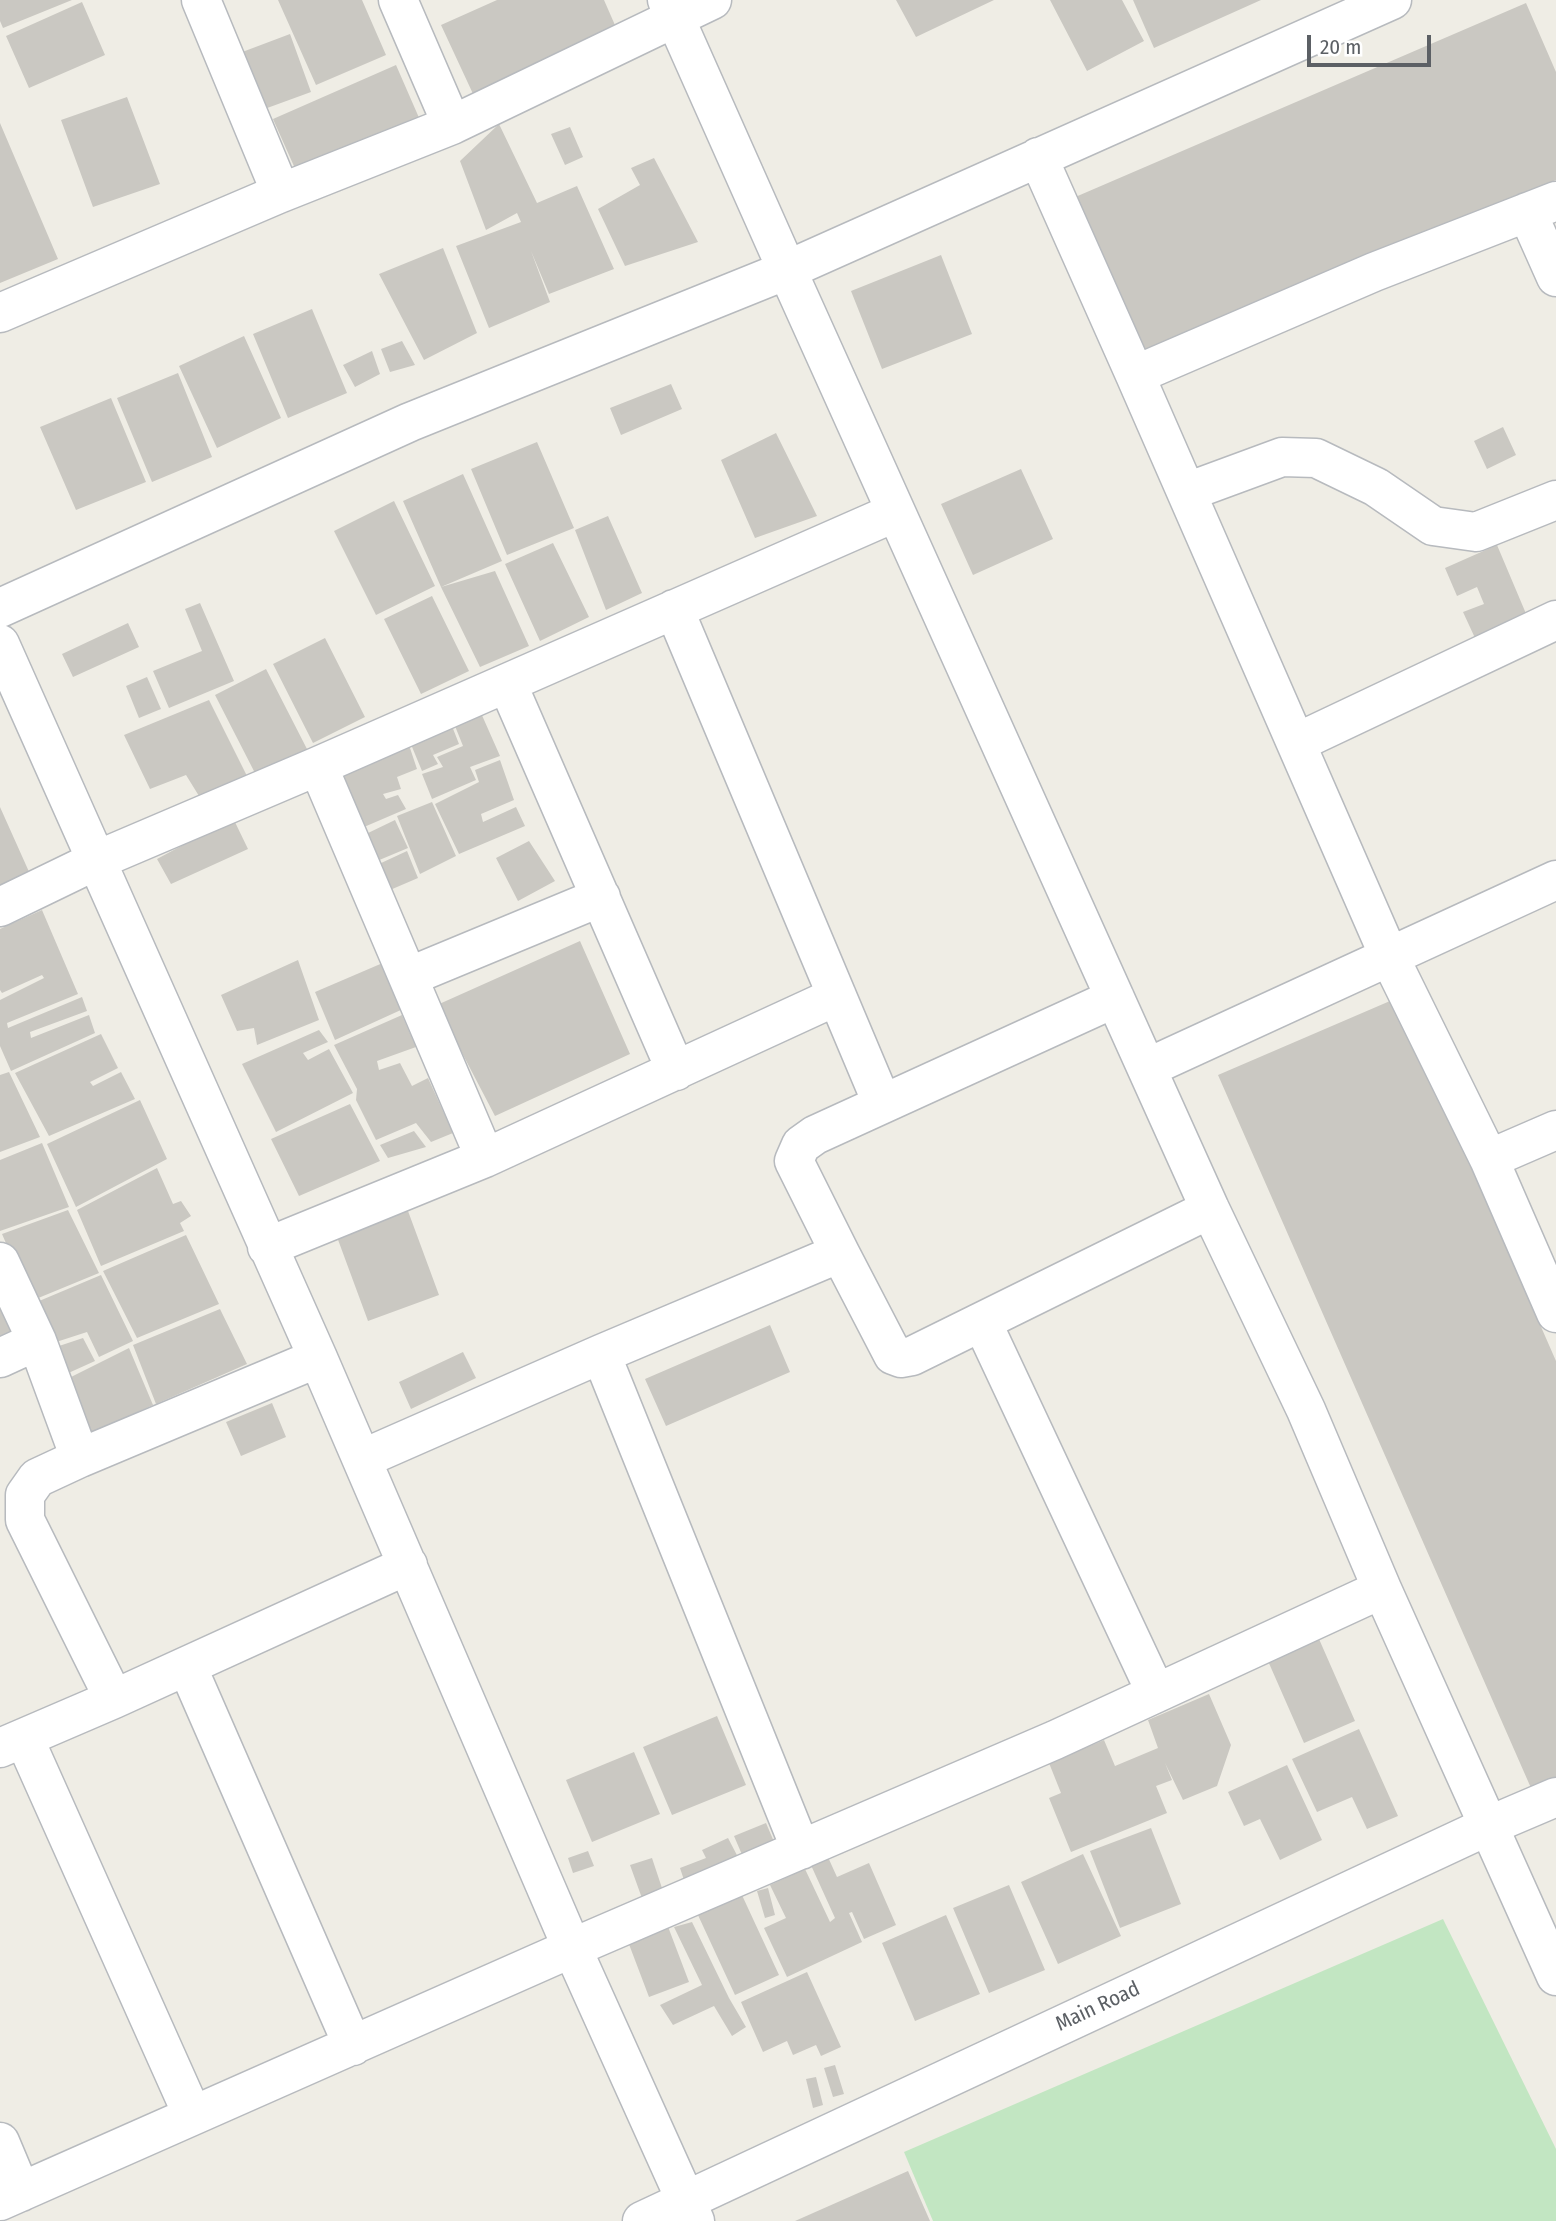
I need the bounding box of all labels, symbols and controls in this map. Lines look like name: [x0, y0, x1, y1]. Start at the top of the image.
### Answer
scale bar: [1311, 21, 1435, 65]
text: 20 m: [1320, 34, 1361, 60]
street label: Main Road: [1052, 1977, 1144, 2037]

